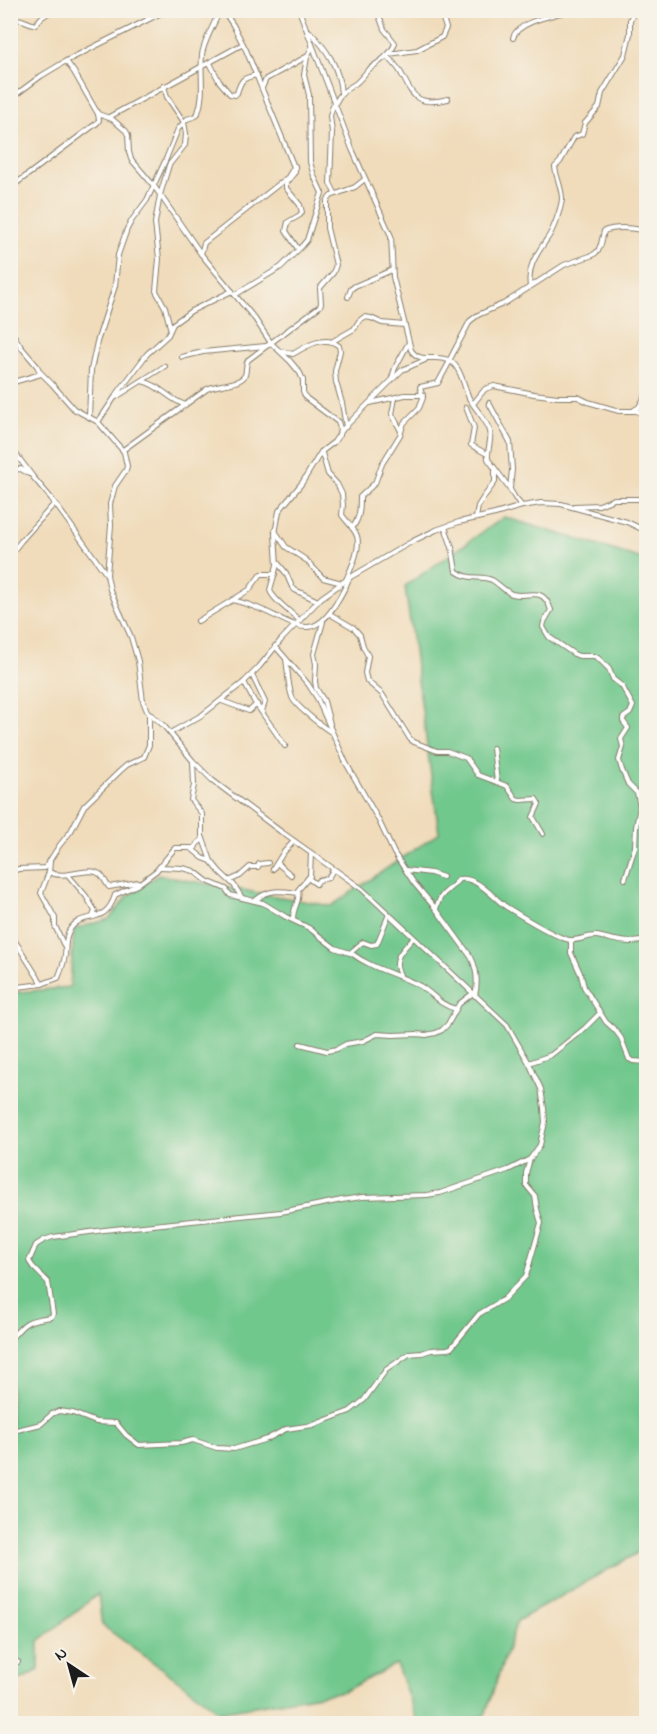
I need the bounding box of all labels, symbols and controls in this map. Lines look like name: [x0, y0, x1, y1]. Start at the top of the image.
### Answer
north arrow: [39, 1635, 99, 1695]
text: N: [50, 1641, 73, 1667]

